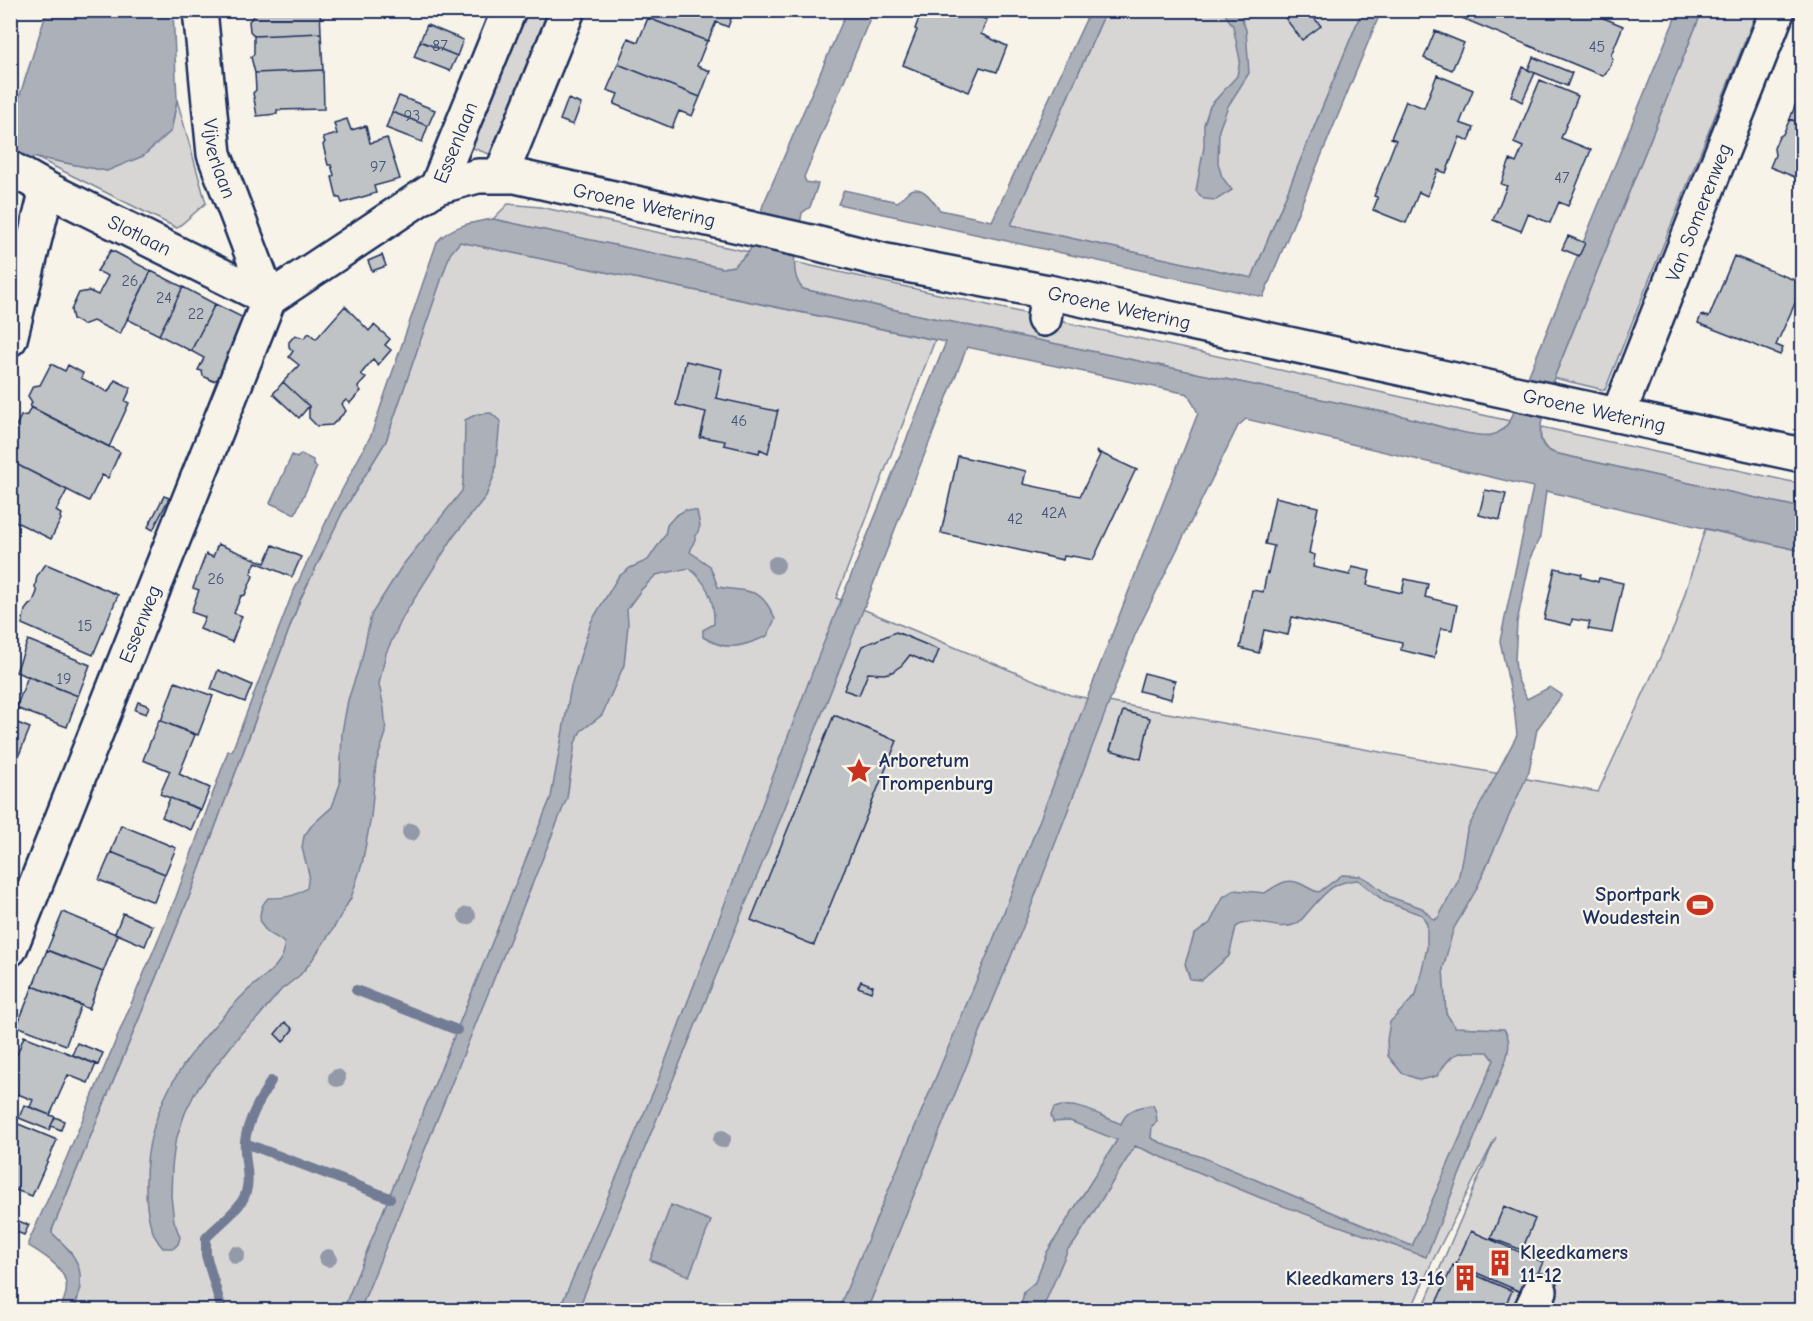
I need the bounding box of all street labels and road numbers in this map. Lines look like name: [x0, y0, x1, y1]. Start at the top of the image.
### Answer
street label: Essenlaan: [428, 98, 482, 187]
street label: Vijverlaan: [199, 117, 241, 201]
street label: Van Somerenweg: [1660, 140, 1736, 285]
street label: Groene Wetering: [571, 178, 718, 232]
street label: Slotlaan: [104, 210, 175, 260]
street label: Groene Wetering: [1046, 281, 1193, 334]
street label: Groene Wetering: [1521, 383, 1668, 437]
street label: Essenweg: [114, 582, 165, 666]

